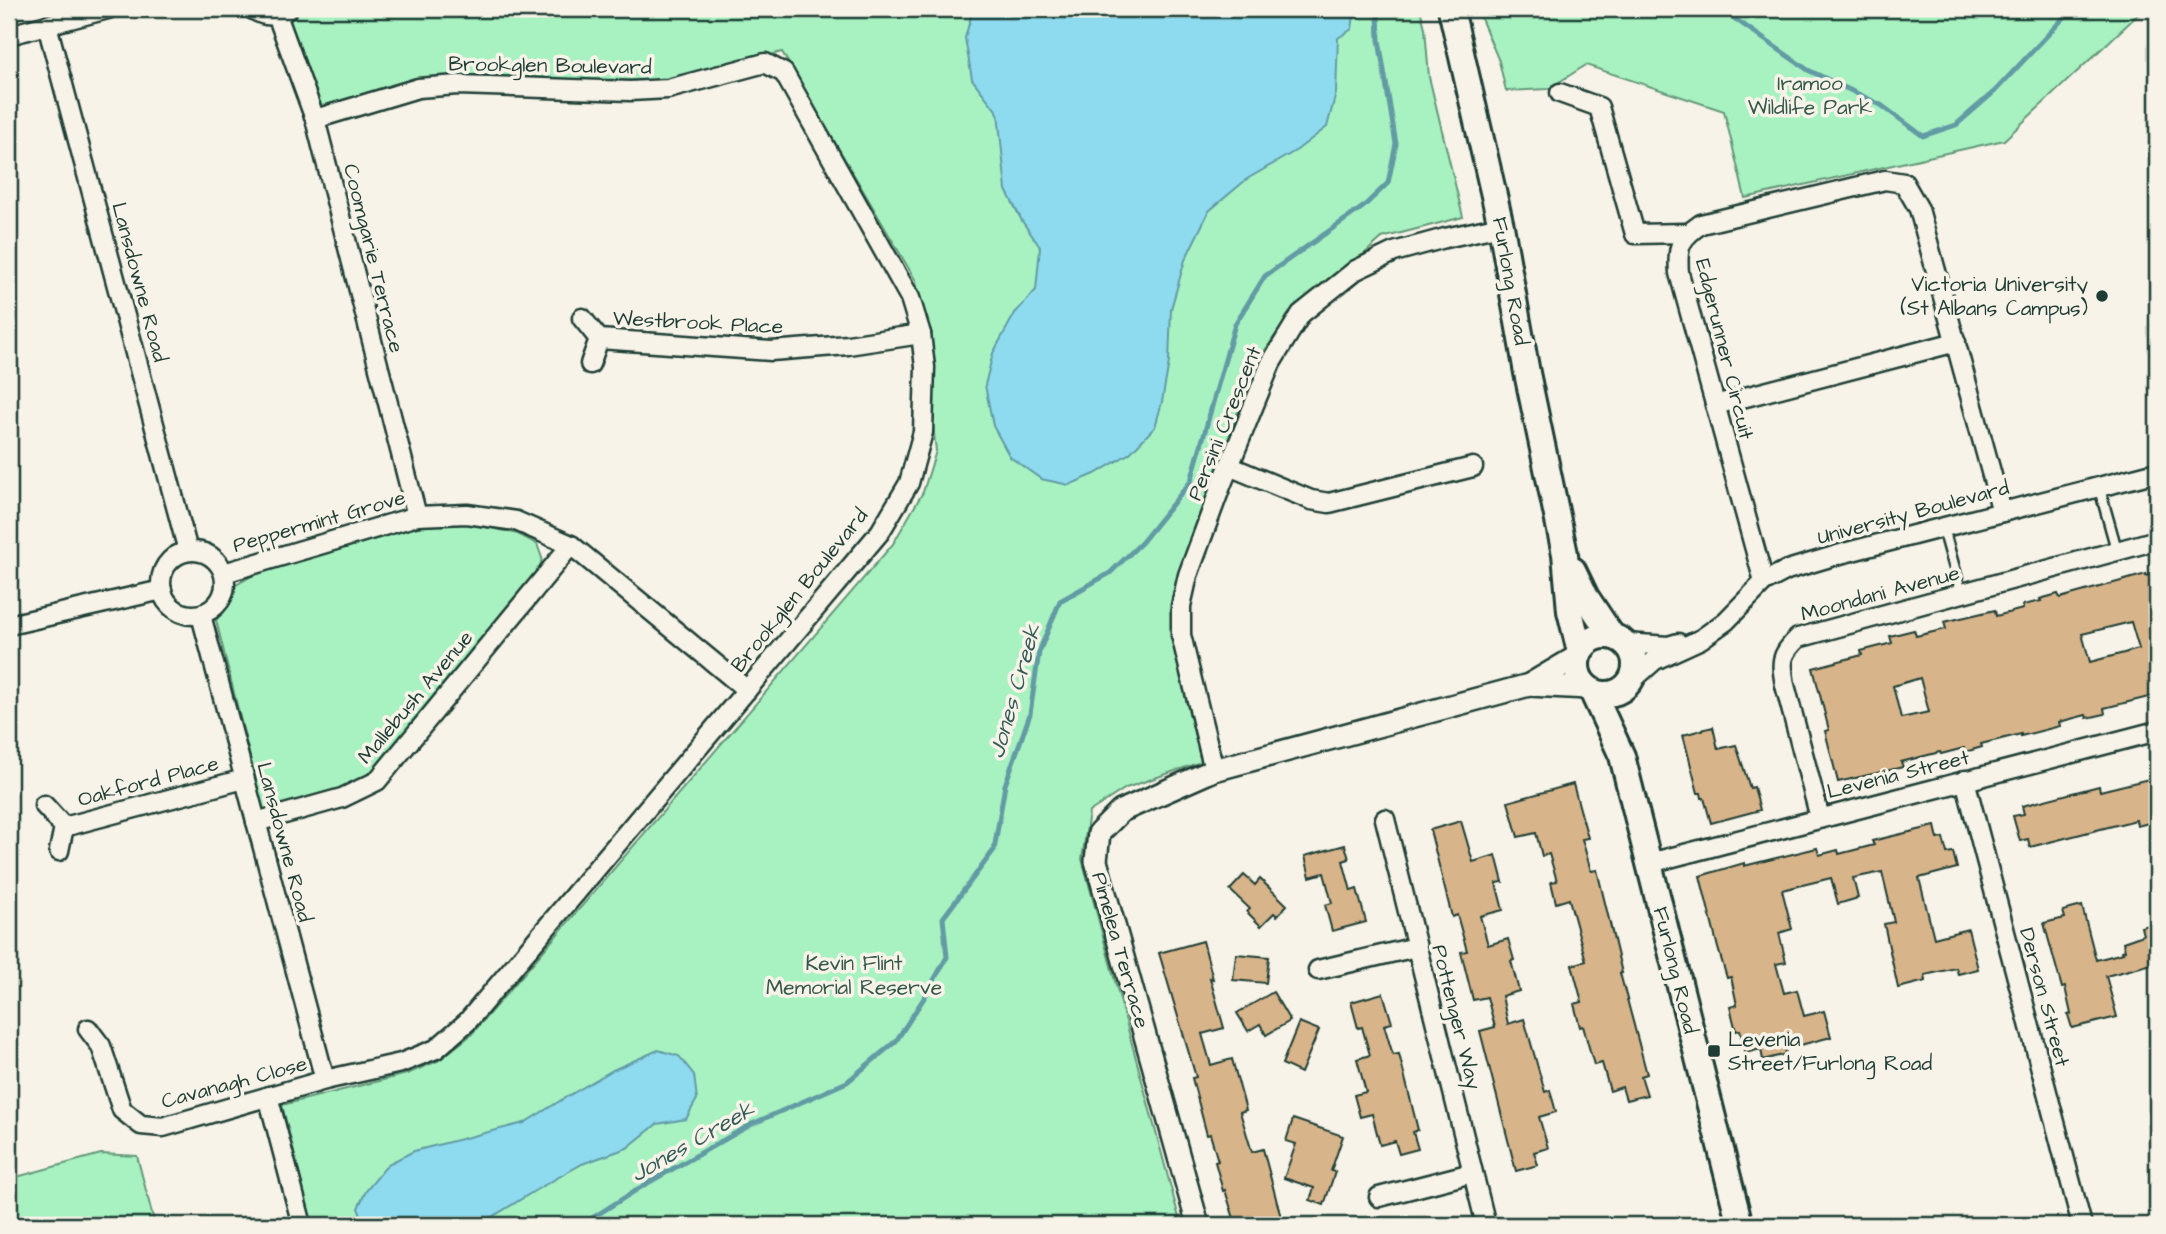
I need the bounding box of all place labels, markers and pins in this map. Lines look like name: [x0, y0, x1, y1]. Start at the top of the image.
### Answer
place label: Victoria University (St Albans Campus): [1900, 270, 2088, 324]
marker: Victoria University (St Albans Campus): [2094, 288, 2110, 304]
place label: Levenia Street/Furlong Road: [1728, 1025, 1932, 1080]
marker: Levenia Street/Furlong Road: [1706, 1043, 1722, 1059]

